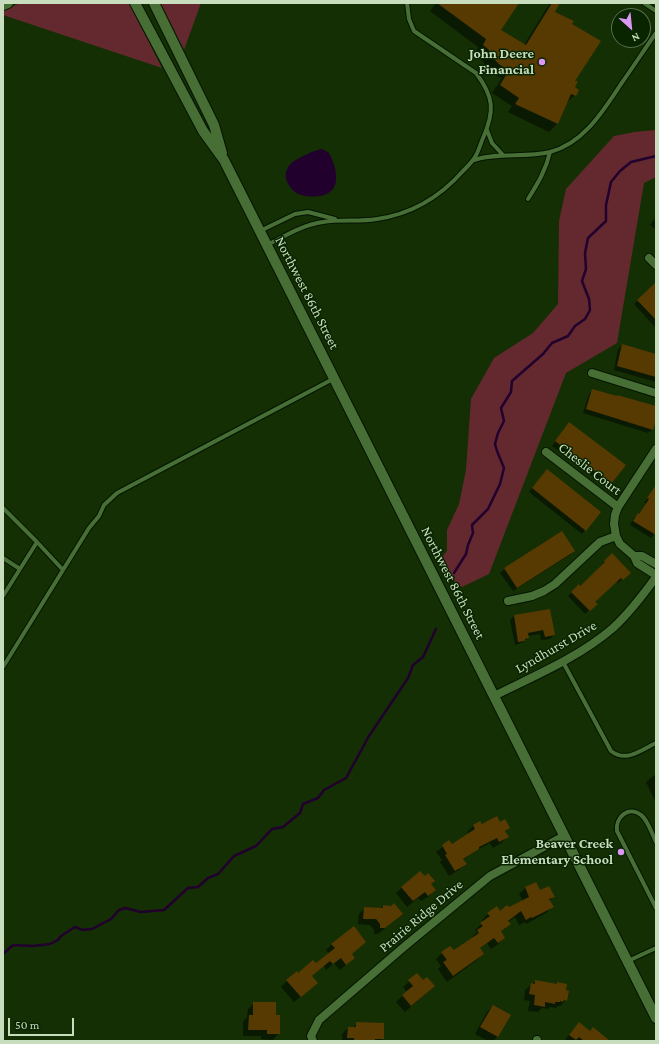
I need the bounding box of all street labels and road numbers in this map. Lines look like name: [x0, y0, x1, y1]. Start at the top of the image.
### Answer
street label: Northwest 86th Street: [271, 234, 343, 352]
street label: Cheslie Court: [555, 439, 625, 499]
street label: Northwest 86th Street: [417, 524, 489, 642]
street label: Lyndhurst Drive: [512, 617, 600, 677]
street label: Prairie Ridge Drive: [376, 876, 466, 956]

